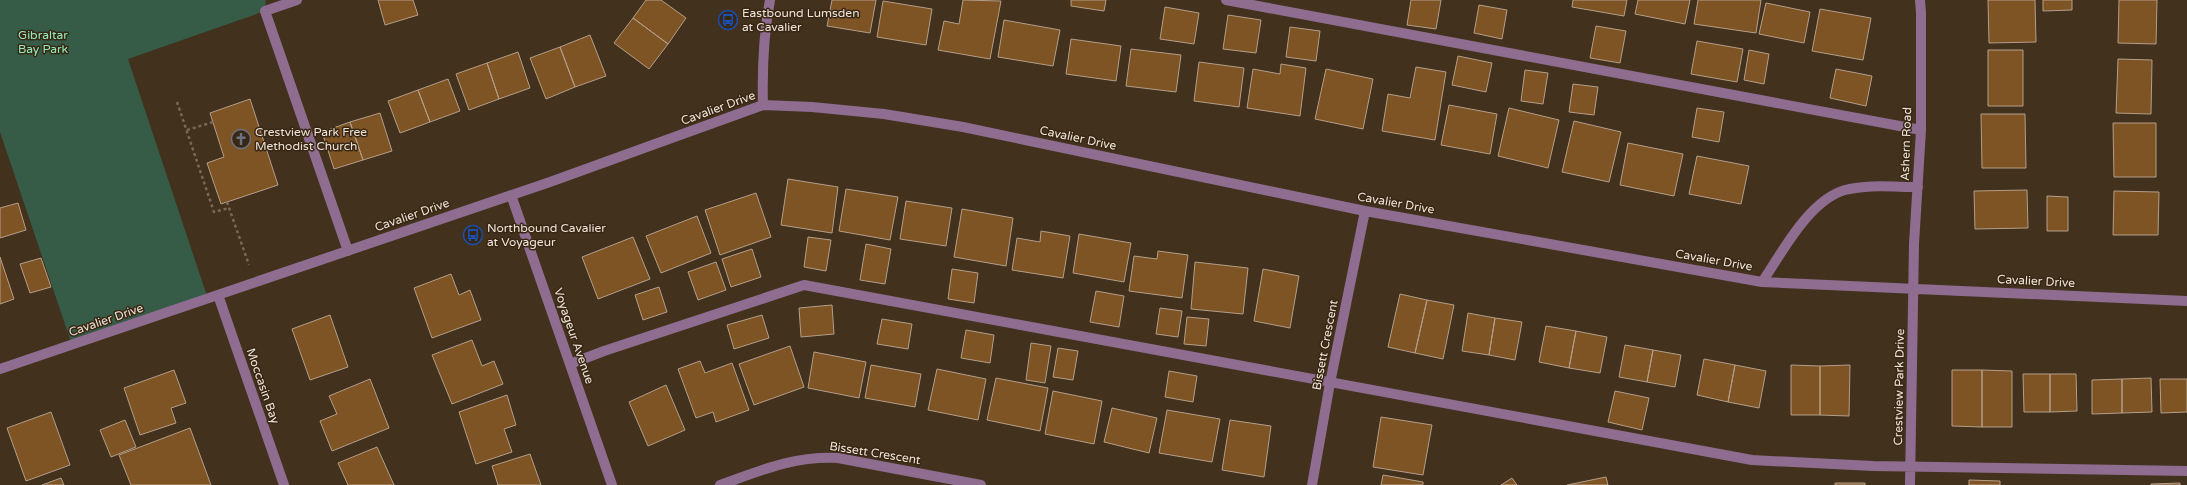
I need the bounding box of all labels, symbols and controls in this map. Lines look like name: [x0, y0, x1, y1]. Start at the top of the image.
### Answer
place label: Eastbound Lumsden at Cavalier: [742, 6, 859, 34]
bus stop icon: Eastbound Lumsden at Cavalier: [717, 9, 739, 31]
park label: Gibraltar Bay Park: [18, 28, 69, 56]
street label: Cavalier Drive: [679, 88, 757, 128]
street label: Ashern Road: [1898, 107, 1914, 181]
street label: Cavalier Drive: [1038, 123, 1118, 153]
place label: Crestview Park Free Methodist Church: [255, 125, 367, 153]
church icon: Crestview Park Free Methodist Church: [230, 128, 252, 150]
street label: Cavalier Drive: [1356, 189, 1436, 217]
street label: Cavalier Drive: [373, 196, 451, 234]
place label: Northbound Cavalier at Voyageur: [487, 221, 606, 249]
bus stop icon: Northbound Cavalier at Voyageur: [462, 224, 484, 246]
street label: Cavalier Drive: [1674, 246, 1754, 274]
street label: Cavalier Drive: [1997, 272, 2076, 290]
street label: Voyageur Avenue: [551, 286, 597, 386]
street label: Bissett Crescent: [1309, 298, 1341, 391]
street label: Cavalier Drive: [67, 301, 145, 339]
street label: Crestview Park Drive: [1891, 328, 1907, 445]
street label: Moccasin Bay: [244, 346, 283, 426]
street label: Bissett Crescent: [829, 439, 922, 467]

